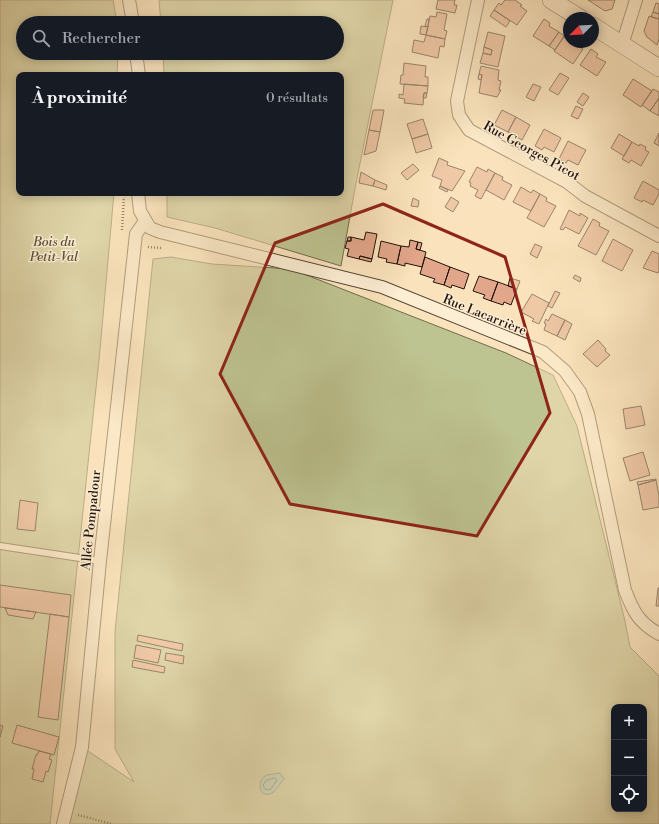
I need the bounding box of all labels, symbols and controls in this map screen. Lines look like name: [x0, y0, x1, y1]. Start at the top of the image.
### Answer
north arrow: [563, 12, 599, 48]
search box: [16, 16, 344, 60]
icon: search: [30, 27, 52, 49]
text: Rechercher: [62, 29, 141, 48]
text: À proximité: [32, 87, 127, 109]
text: 0 résultats: [266, 90, 328, 106]
street label: Rue Georges Picot: [481, 118, 583, 184]
park label: Bois du Petit-Val: [29, 234, 79, 265]
street label: Rue Lacarrière: [441, 291, 529, 339]
street label: Allée Pompadour: [78, 469, 104, 572]
map controls: [611, 704, 647, 812]
button: +: [611, 704, 647, 740]
button: −: [611, 740, 647, 776]
button: locate: [611, 776, 647, 812]

